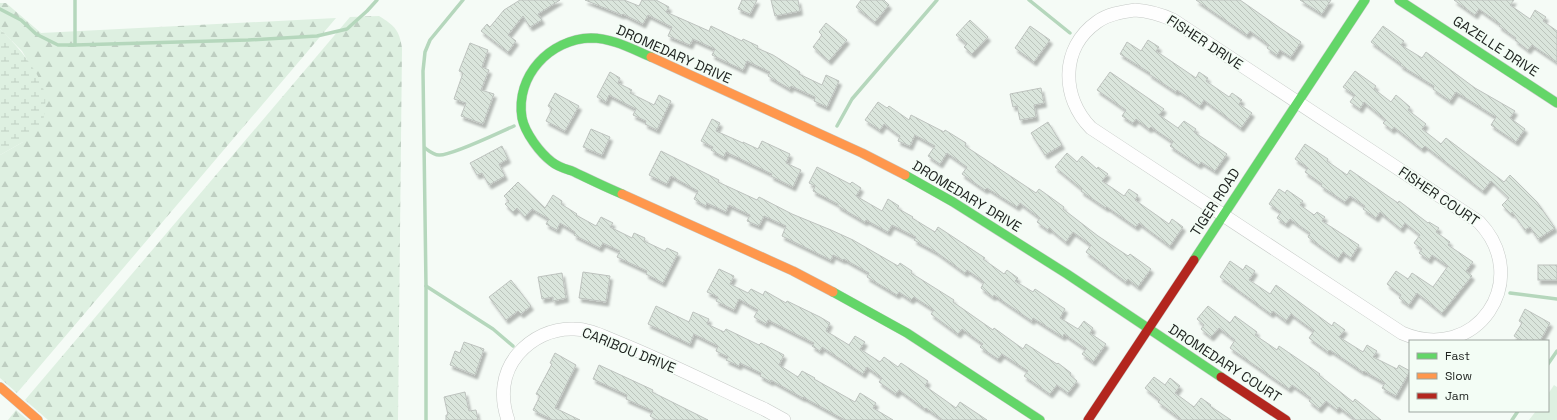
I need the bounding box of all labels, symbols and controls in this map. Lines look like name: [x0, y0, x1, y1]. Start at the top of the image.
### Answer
street label: FISHER DRIVE: [1164, 11, 1247, 73]
street label: GAZELLE DRIVE: [1450, 12, 1542, 81]
street label: DROMEDARY DRIVE: [614, 21, 734, 88]
street label: DROMEDARY DRIVE: [909, 156, 1025, 236]
street label: FISHER COURT: [1395, 162, 1483, 230]
street label: TIGER ROAD: [1186, 165, 1244, 239]
street label: DROMEDARY COURT: [1165, 320, 1285, 406]
street label: CARIBOU DRIVE: [579, 323, 679, 377]
legend: [1409, 340, 1549, 412]
text: Fast: [1445, 348, 1470, 364]
text: Slow: [1445, 368, 1472, 384]
text: Jam: [1445, 388, 1469, 404]

